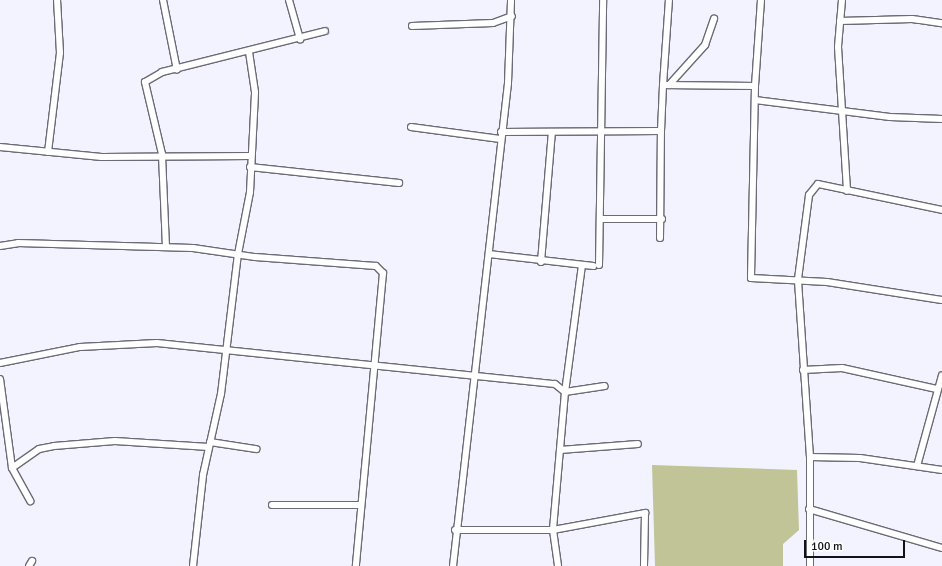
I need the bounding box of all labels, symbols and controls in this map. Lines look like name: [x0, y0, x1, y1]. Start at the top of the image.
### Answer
scale bar: [806, 532, 907, 558]
text: 100 m: [811, 539, 843, 554]

